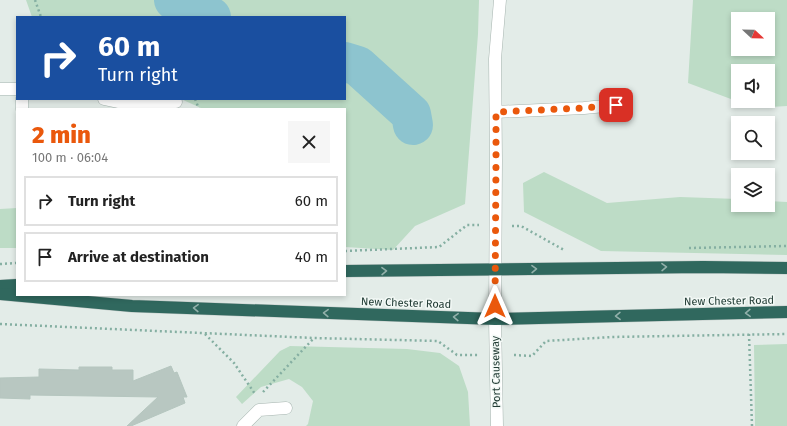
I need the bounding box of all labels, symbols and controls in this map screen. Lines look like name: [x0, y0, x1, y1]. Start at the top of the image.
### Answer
north arrow: [731, 12, 775, 56]
map controls: [731, 12, 775, 212]
text: 60 m: [98, 30, 160, 63]
icon: right: [32, 32, 84, 84]
text: Turn right: [98, 64, 178, 86]
button: sound: [731, 64, 775, 108]
pin: [599, 88, 633, 122]
icon: arrive: [605, 94, 627, 116]
button: search: [731, 116, 775, 160]
text: 2 min: [32, 121, 91, 149]
button: close: [288, 121, 330, 163]
text: 100 m · 06:04: [32, 150, 108, 165]
button: layers: [731, 168, 775, 212]
icon: right: [34, 190, 56, 212]
text: Turn right: [68, 192, 135, 210]
text: 60 m: [295, 192, 328, 210]
icon: arrive: [34, 246, 56, 268]
text: Arrive at destination: [68, 248, 209, 266]
text: 40 m: [295, 248, 328, 266]
one-way arrow: [661, 263, 667, 271]
one-way arrow: [531, 265, 537, 273]
one-way arrow: [381, 267, 387, 275]
position arrow: [474, 285, 516, 327]
street label: New Chester Road: [684, 294, 774, 308]
street label: New Chester Road: [361, 295, 451, 311]
one-way arrow: [193, 304, 199, 312]
one-way arrow: [323, 308, 329, 317]
one-way arrow: [745, 309, 751, 318]
one-way arrow: [615, 312, 621, 320]
one-way arrow: [453, 313, 459, 322]
street label: Port Causeway: [489, 335, 503, 408]

